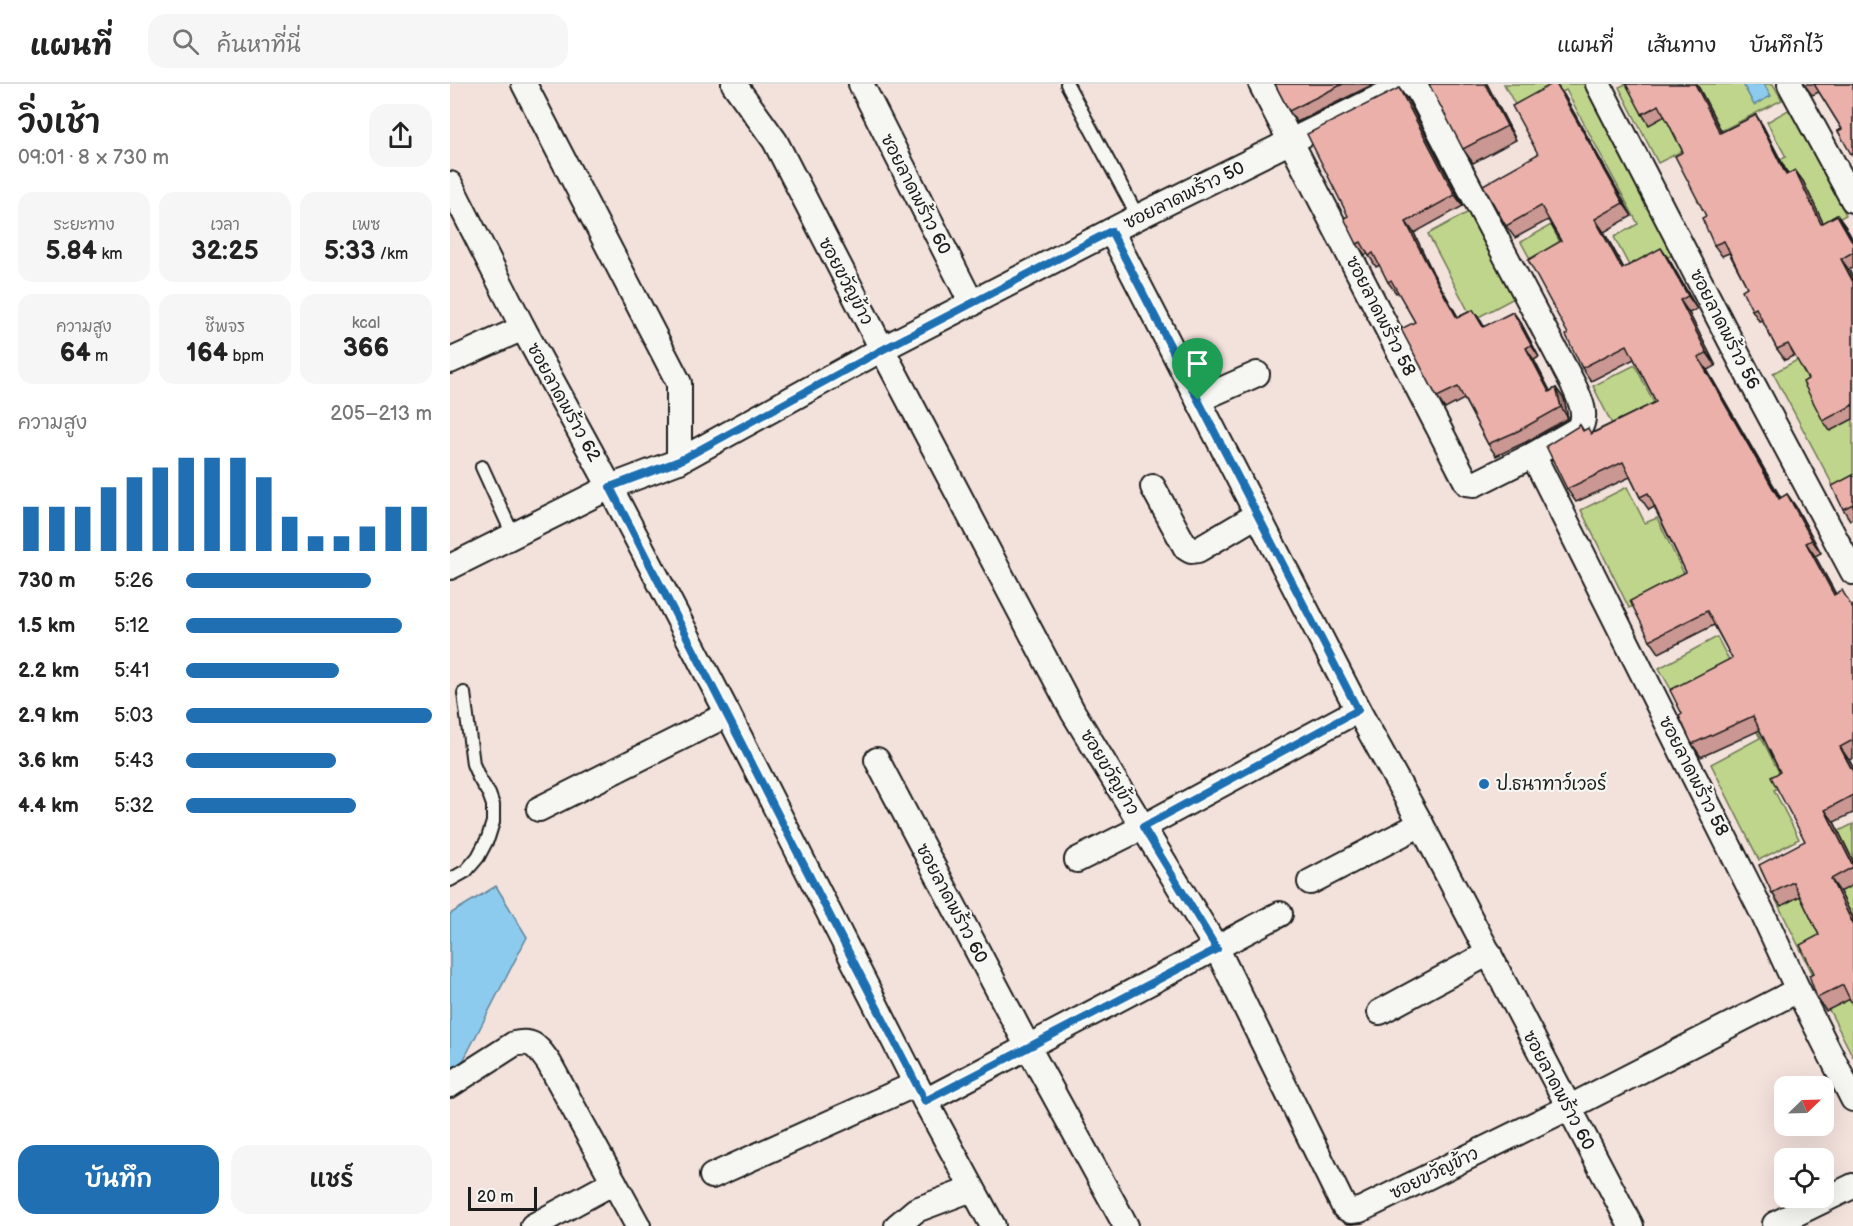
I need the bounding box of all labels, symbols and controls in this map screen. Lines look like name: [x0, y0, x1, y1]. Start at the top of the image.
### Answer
search box: [148, 14, 568, 68]
icon: search: [169, 25, 202, 58]
text: แผนที่: [30, 30, 112, 63]
text: ค้นหาที่นี่: [217, 32, 301, 59]
text: แผนที่: [1557, 33, 1614, 58]
text: เส้นทาง: [1647, 33, 1716, 58]
text: บันทึกไว้: [1749, 33, 1823, 58]
text: วิ่งเช้า: [18, 103, 100, 143]
button: share: [369, 104, 432, 167]
street label: ซอยลาดพร้าว 60: [876, 130, 957, 258]
text: 09:01 · 8 × 730 m: [18, 146, 169, 170]
street label: ซอยลาดพร้าว 50: [1120, 155, 1248, 234]
text: ระยะทาง: [53, 216, 115, 235]
text: เวลา: [210, 216, 240, 235]
text: เพซ: [352, 216, 380, 235]
street label: ซอยขวัญข้าว: [814, 233, 879, 329]
text: 5.84: [45, 236, 97, 267]
text: 32:25: [191, 236, 259, 267]
text: 5:33: [324, 236, 376, 267]
text: km: [97, 245, 123, 264]
text: /km: [376, 245, 408, 264]
street label: ซอยลาดพร้าว 58: [1341, 252, 1422, 380]
street label: ซอยลาดพร้าว 56: [1685, 265, 1766, 393]
text: kcal: [352, 314, 380, 333]
text: ความสูง: [56, 318, 112, 337]
text: ชีพจร: [205, 318, 245, 337]
text: 366: [343, 333, 389, 364]
text: 64: [60, 338, 91, 369]
text: 164: [186, 338, 228, 369]
street label: ซอยลาดพร้าว 62: [522, 338, 607, 466]
pin: [1172, 338, 1223, 400]
text: m: [91, 347, 108, 366]
text: bpm: [228, 347, 264, 366]
icon: arrive: [1181, 347, 1214, 380]
text: 205–213 m: [330, 402, 432, 426]
text: ความสูง: [18, 411, 87, 435]
text: 730 m: [18, 569, 76, 593]
text: 5:26: [114, 569, 154, 593]
text: 1.5 km: [18, 614, 75, 638]
text: 5:12: [114, 614, 149, 638]
text: 2.2 km: [18, 659, 79, 683]
text: 5:41: [114, 659, 149, 683]
text: 2.9 km: [18, 704, 79, 728]
text: 5:03: [114, 704, 154, 728]
street label: ซอยลาดพร้าว 58: [1654, 712, 1735, 840]
street label: ซอยขวัญข้าว: [1076, 725, 1145, 819]
text: 3.6 km: [18, 749, 79, 773]
text: 5:43: [114, 749, 154, 773]
place label: ป.ธนาทาว์เวอร์: [1496, 771, 1607, 795]
marker: ป.ธนาทาว์เวอร์: [1477, 777, 1491, 791]
text: 4.4 km: [18, 794, 79, 818]
text: 5:32: [114, 794, 154, 818]
street label: ซอยลาดพร้าว 60: [911, 839, 994, 967]
street label: ซอยลาดพร้าว 60: [1518, 1026, 1601, 1154]
north arrow: [1774, 1076, 1834, 1136]
map controls: [1774, 1076, 1834, 1208]
street label: ซอยขวัญข้าว: [1386, 1141, 1482, 1204]
button: บันทึก: [18, 1145, 219, 1214]
button: แชร์: [231, 1145, 432, 1214]
button: locate: [1774, 1148, 1834, 1208]
scale bar: [468, 1184, 537, 1212]
text: 20 m: [477, 1188, 513, 1207]

